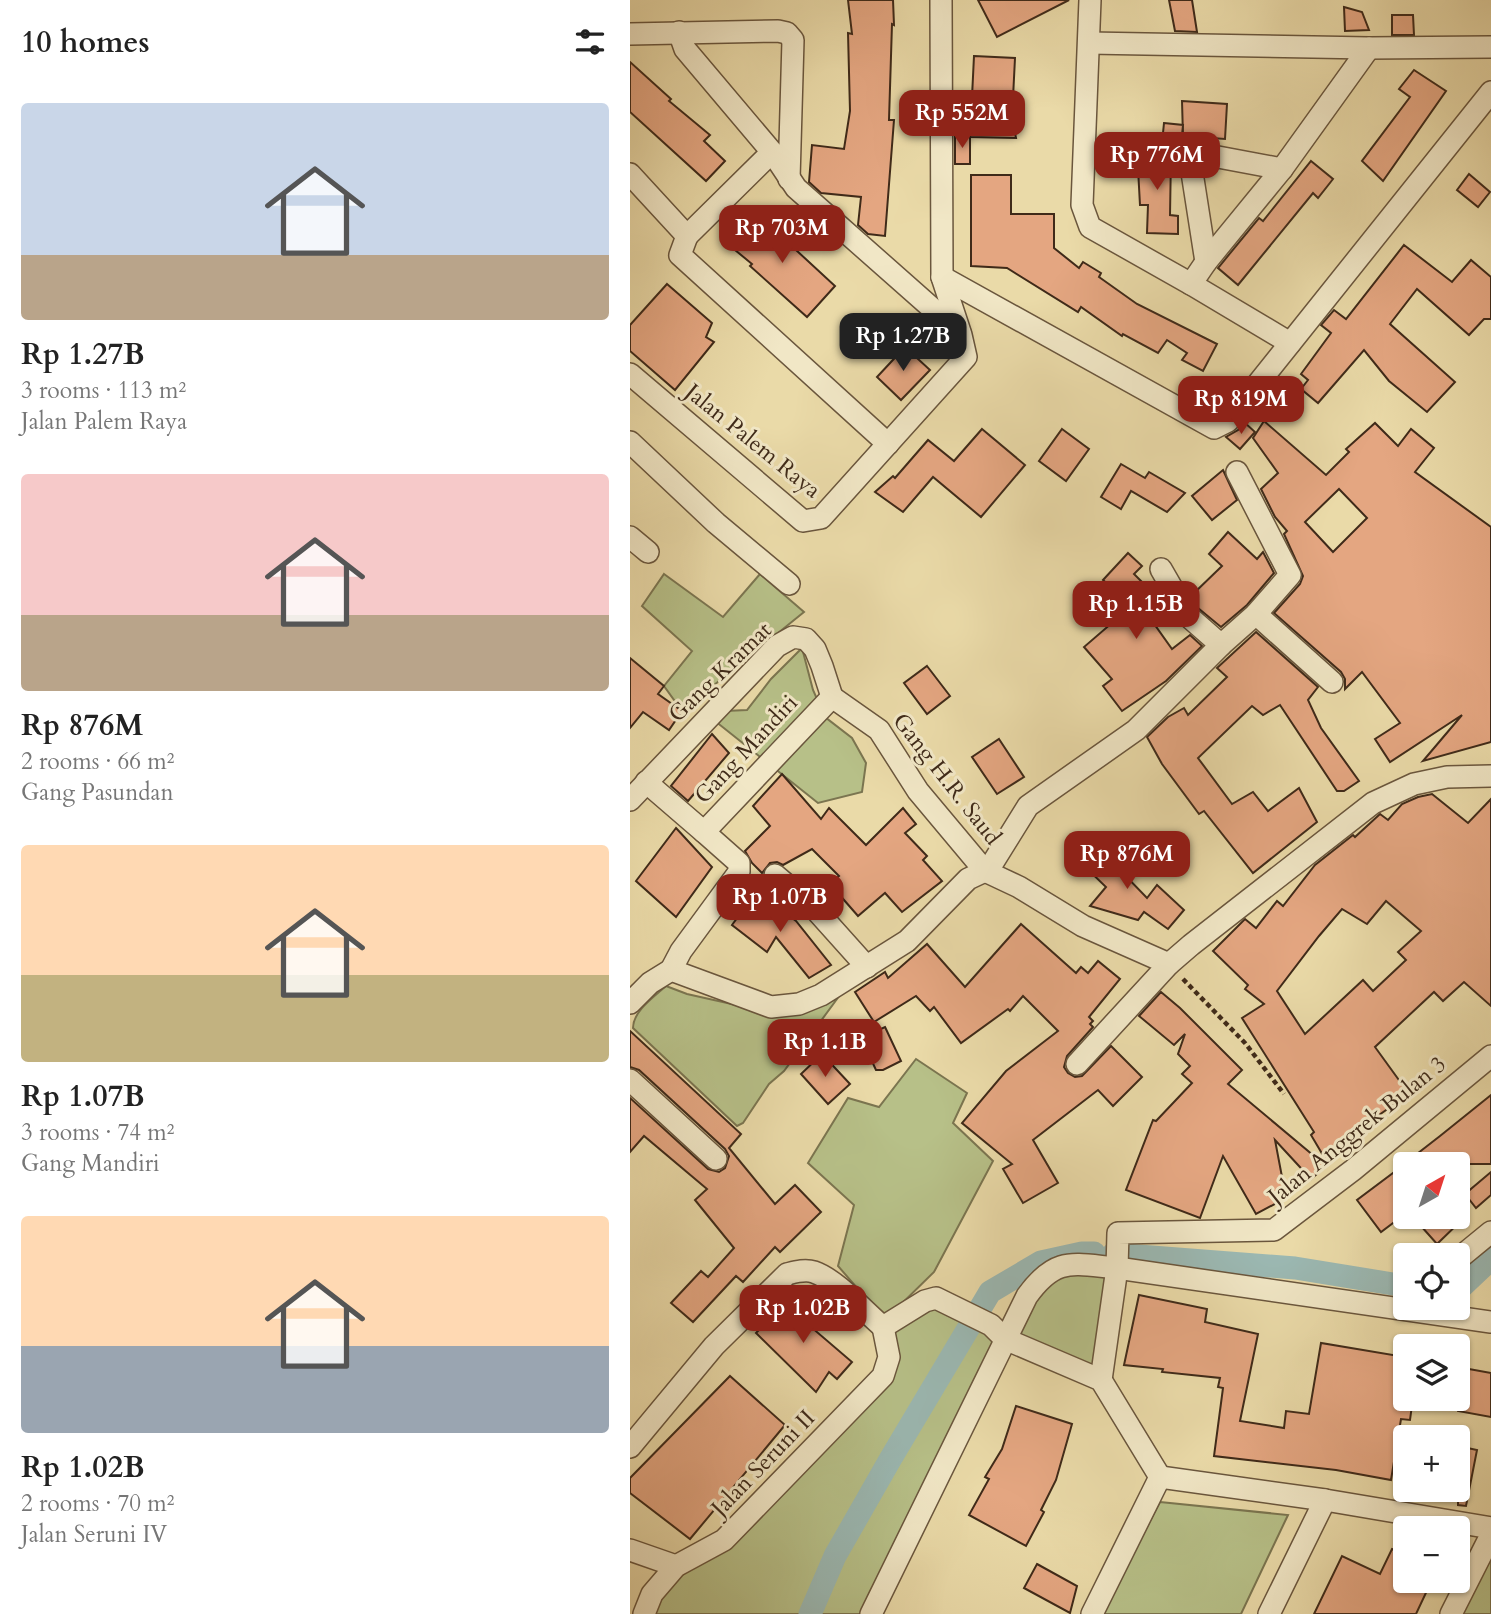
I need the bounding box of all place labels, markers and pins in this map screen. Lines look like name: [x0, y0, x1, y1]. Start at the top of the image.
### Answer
pin: Rp 552M: [897, 90, 1027, 150]
pin: Rp 776M: [1092, 132, 1222, 192]
pin: Rp 703M: [717, 205, 847, 265]
pin: Rp 1.27B: [831, 314, 975, 373]
pin: Rp 819M: [1176, 376, 1306, 436]
pin: Rp 1.15B: [1064, 582, 1208, 641]
pin: Rp 876M: [1062, 832, 1192, 891]
pin: Rp 1.07B: [708, 874, 852, 934]
pin: Rp 1.1B: [760, 1020, 890, 1079]
pin: Rp 1.02B: [731, 1286, 875, 1345]

